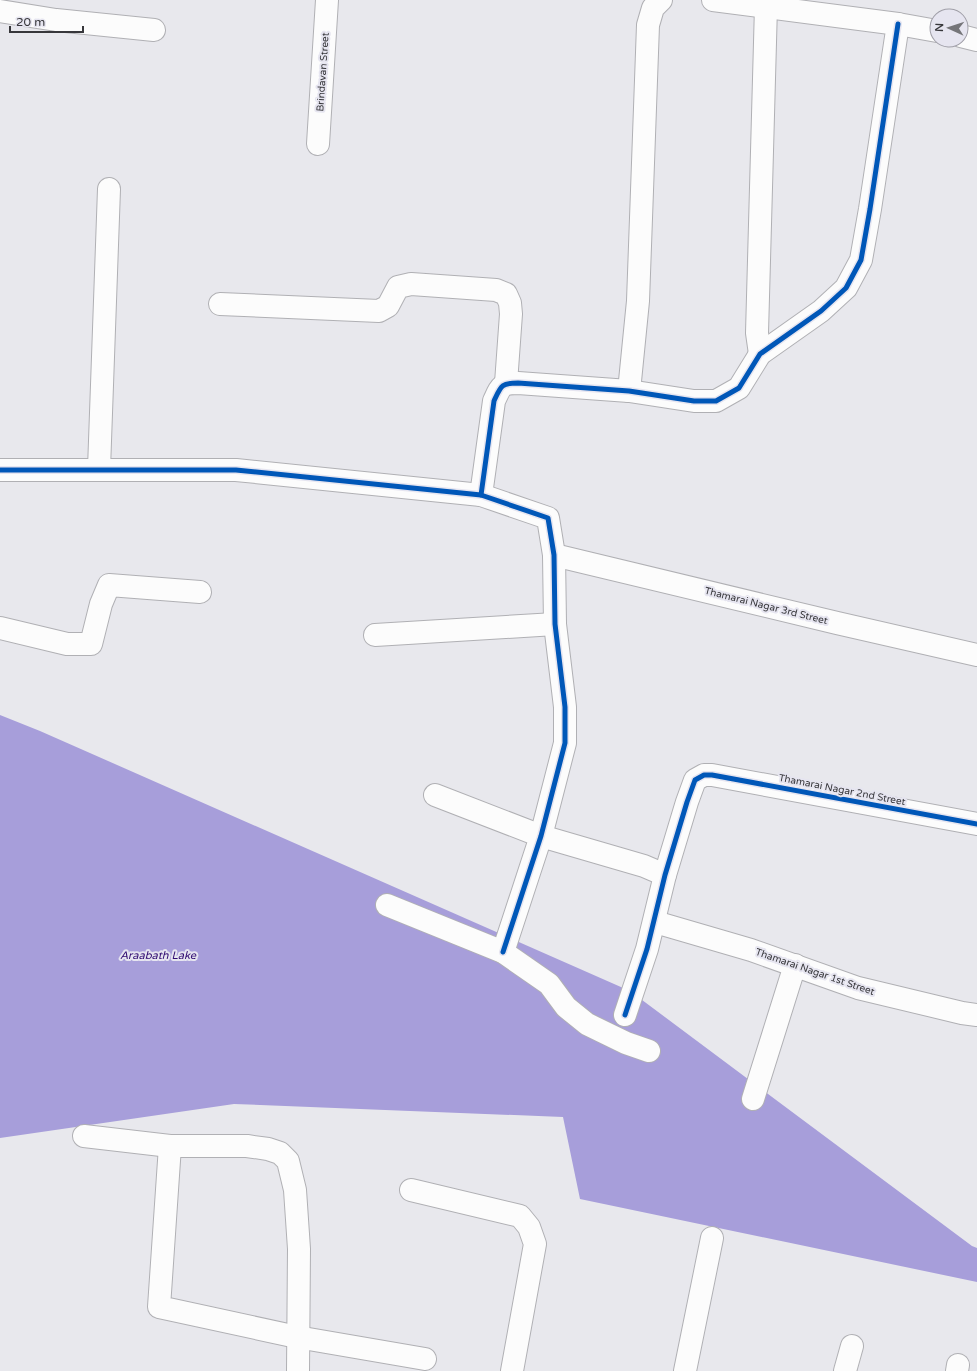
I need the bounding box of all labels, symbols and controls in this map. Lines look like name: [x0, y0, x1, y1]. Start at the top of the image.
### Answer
scale bar: [10, 8, 83, 34]
north arrow: [929, 8, 969, 48]
text: 20 m: [16, 15, 45, 29]
text: N: [933, 23, 946, 32]
street label: Brindavan Street: [314, 32, 332, 112]
street label: Thamarai Nagar 3rd Street: [703, 585, 829, 627]
street label: Thamarai Nagar 2nd Street: [778, 772, 907, 808]
street label: Thamarai Nagar 1st Street: [754, 946, 876, 998]
water label: Araabath Lake: [120, 949, 197, 962]

